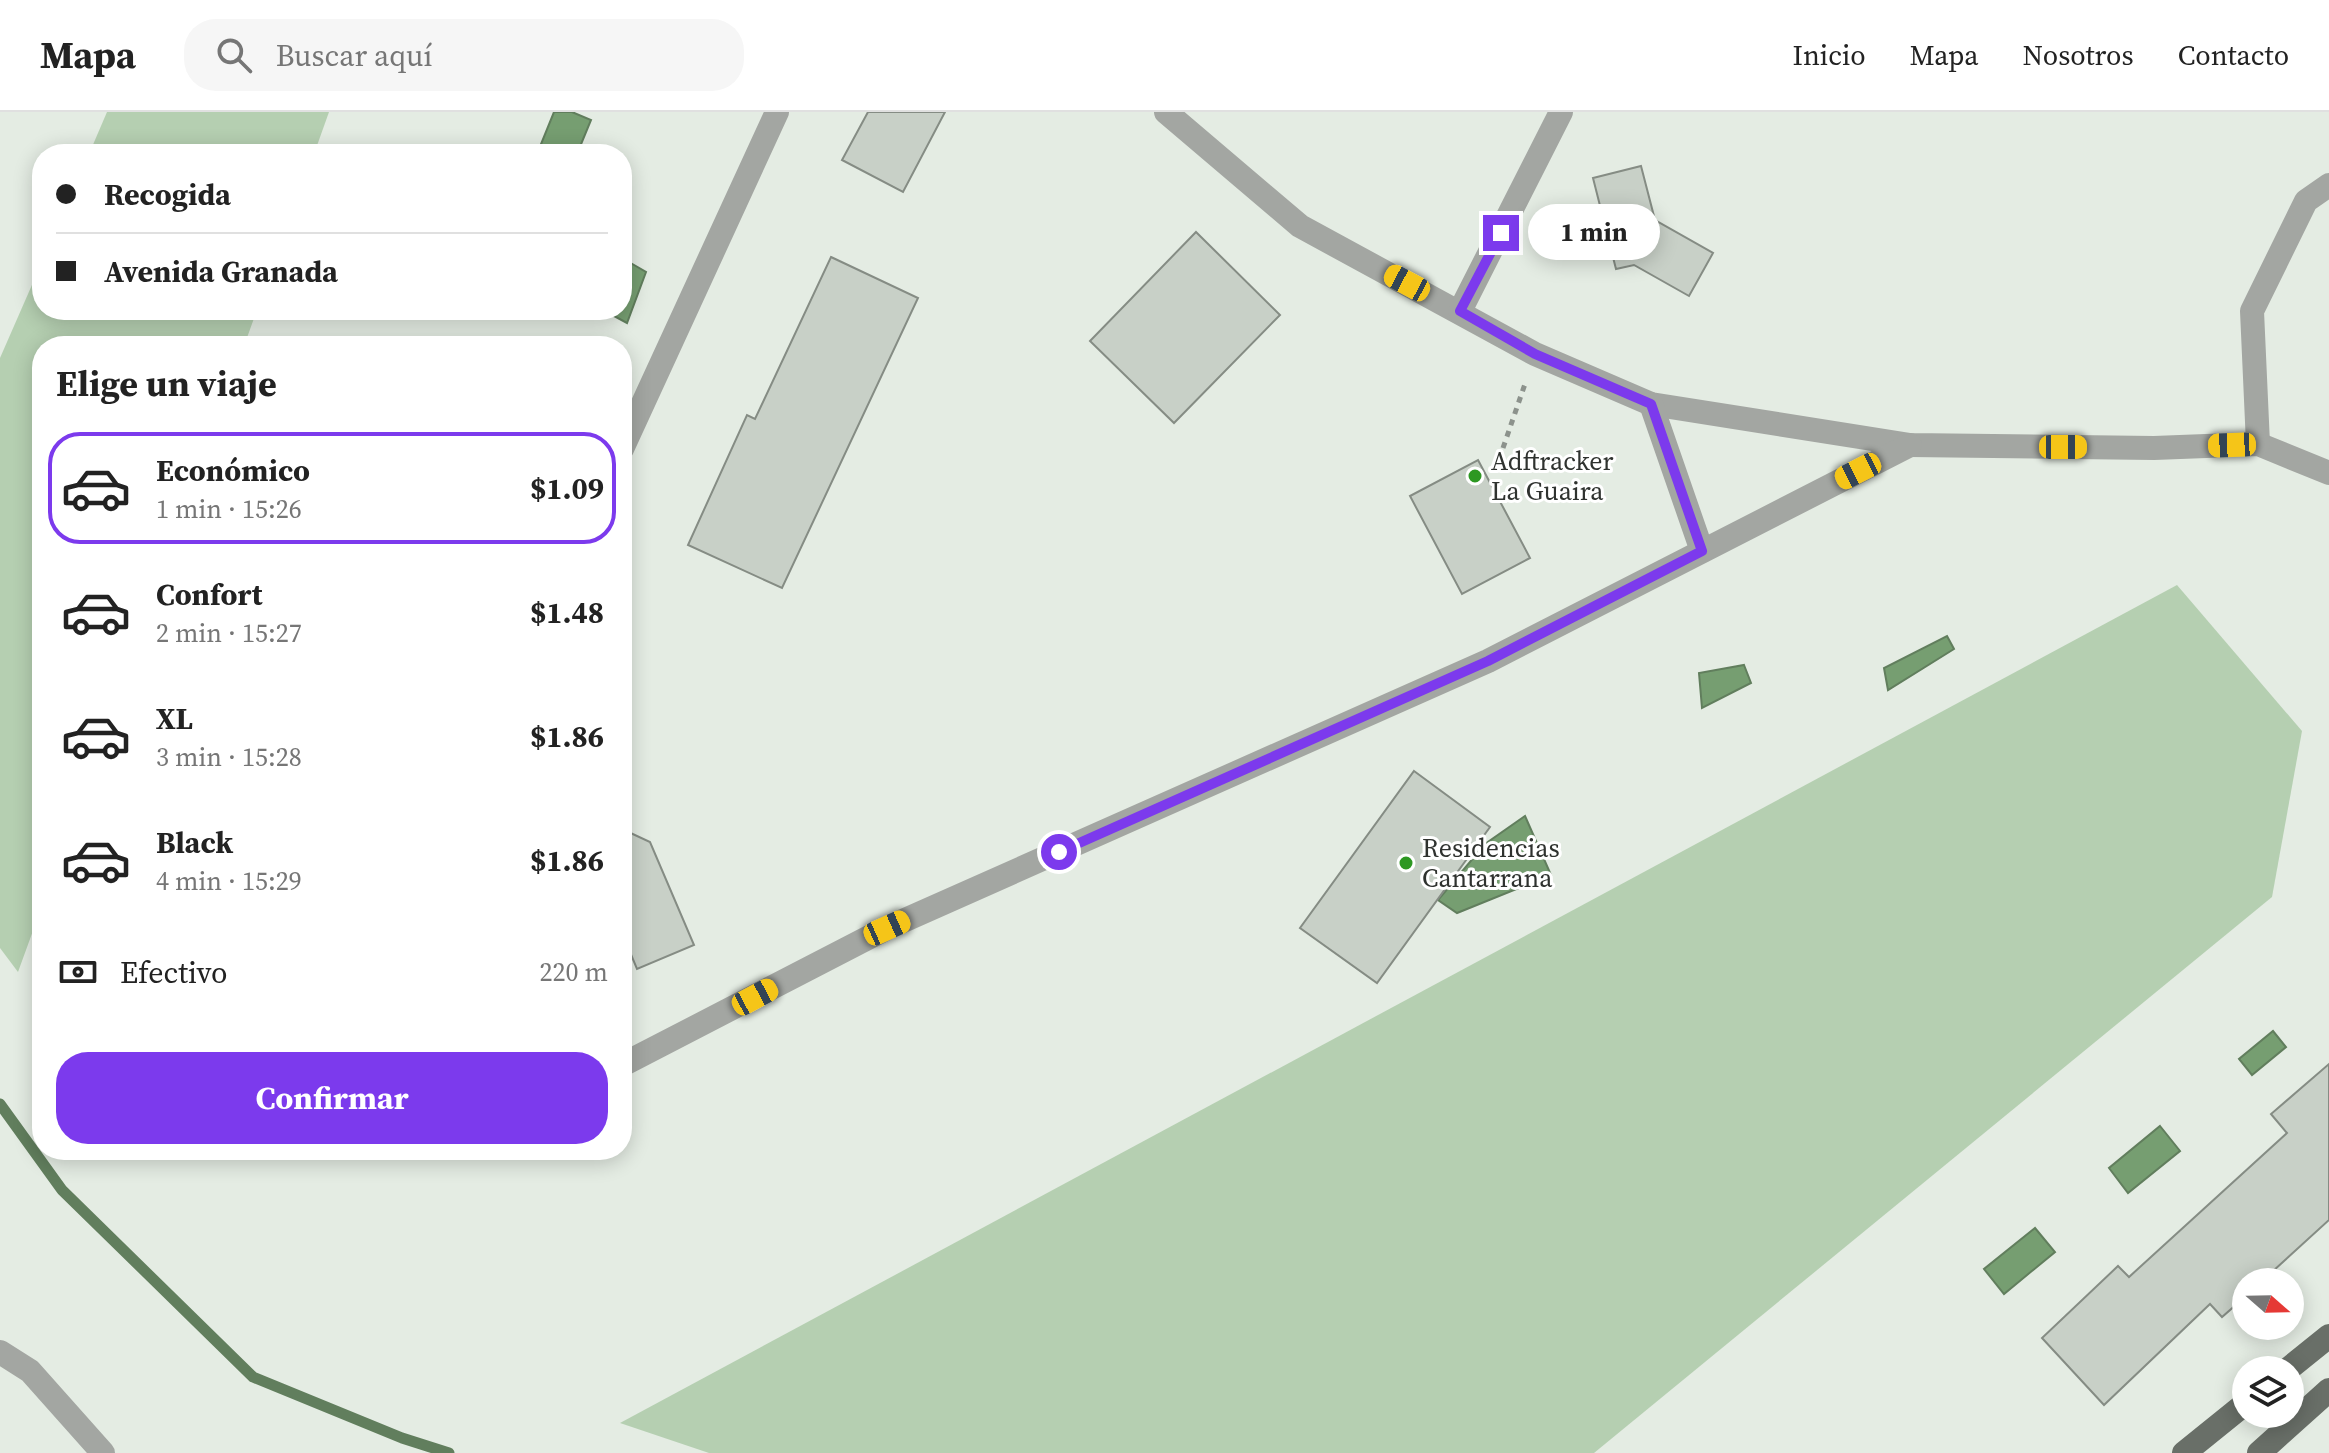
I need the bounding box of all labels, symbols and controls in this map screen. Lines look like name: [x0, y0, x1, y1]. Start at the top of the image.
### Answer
search box: [184, 19, 744, 91]
text: Mapa: [40, 29, 136, 81]
icon: search: [212, 33, 256, 77]
text: Buscar aquí: [276, 35, 432, 76]
text: Inicio: [1793, 36, 1866, 74]
text: Mapa: [1910, 36, 1979, 74]
text: Nosotros: [2023, 36, 2134, 74]
text: Contacto: [2178, 36, 2289, 74]
text: Recogida: [104, 174, 231, 215]
callout: 1 min: [1529, 205, 1661, 261]
text: 1 min: [1560, 214, 1628, 250]
route end: [1483, 215, 1519, 251]
text: Avenida Granada: [104, 251, 338, 292]
car: [1380, 261, 1434, 305]
text: Elige un viaje: [56, 359, 277, 408]
car: [2208, 432, 2256, 458]
car: [2039, 435, 2087, 459]
place label: Adftracker La Guaira: [1491, 443, 1614, 509]
car: [1831, 449, 1885, 493]
text: Económico: [156, 450, 310, 491]
icon: car: [60, 452, 132, 524]
marker: Adftracker La Guaira: [1466, 467, 1484, 485]
text: $1.09: [530, 468, 604, 509]
text: 1 min · 15:26: [156, 491, 302, 527]
text: Confort: [156, 574, 262, 615]
icon: car: [60, 576, 132, 648]
text: $1.48: [530, 592, 604, 633]
text: 2 min · 15:27: [156, 615, 302, 651]
text: XL: [156, 698, 193, 739]
icon: car: [60, 700, 132, 772]
text: $1.86: [530, 716, 604, 757]
text: 3 min · 15:28: [156, 739, 302, 775]
text: Black: [156, 822, 233, 863]
icon: car: [60, 824, 132, 896]
place label: Residencias Cantarrana: [1422, 830, 1560, 896]
route start: [1041, 834, 1077, 870]
text: $1.86: [530, 840, 604, 881]
marker: Residencias Cantarrana: [1397, 854, 1415, 872]
text: 4 min · 15:29: [156, 863, 302, 899]
car: [860, 907, 914, 949]
icon: cash: [56, 950, 100, 994]
text: Efectivo: [120, 952, 227, 993]
text: 220 m: [540, 954, 608, 990]
car: [728, 975, 782, 1019]
button: Confirmar: [56, 1052, 608, 1144]
north arrow: [2232, 1268, 2304, 1340]
map controls: [2232, 1268, 2304, 1428]
button: layers: [2232, 1356, 2304, 1428]

